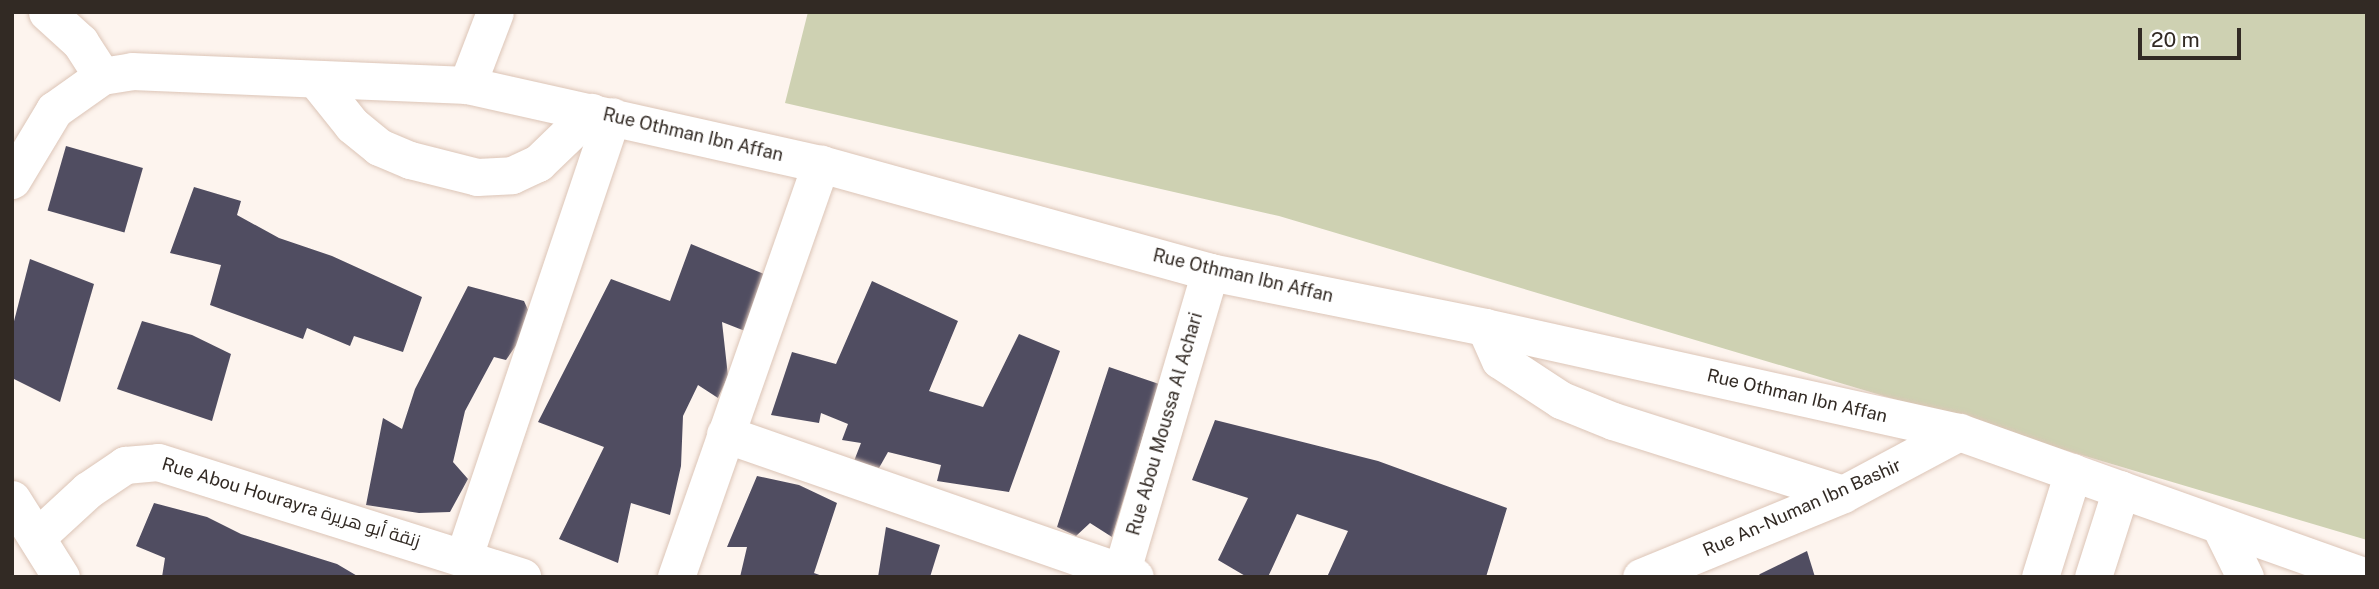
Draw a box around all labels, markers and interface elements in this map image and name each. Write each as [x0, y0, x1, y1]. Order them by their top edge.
scale bar [2141, 14, 2244, 58]
text: 20 m [2151, 27, 2200, 52]
street label: Rue Othman Ibn Affan [601, 104, 785, 166]
street label: Rue Othman Ibn Affan [1151, 245, 1335, 307]
street label: Rue Abou Moussa Al Achari [1123, 310, 1207, 538]
street label: Rue Othman Ibn Affan [1705, 365, 1889, 427]
street label: Rue Abou Hourayra زنقة أبو هريرة [159, 453, 423, 553]
street label: Rue An-Numan Ibn Bashir [1699, 454, 1905, 562]

